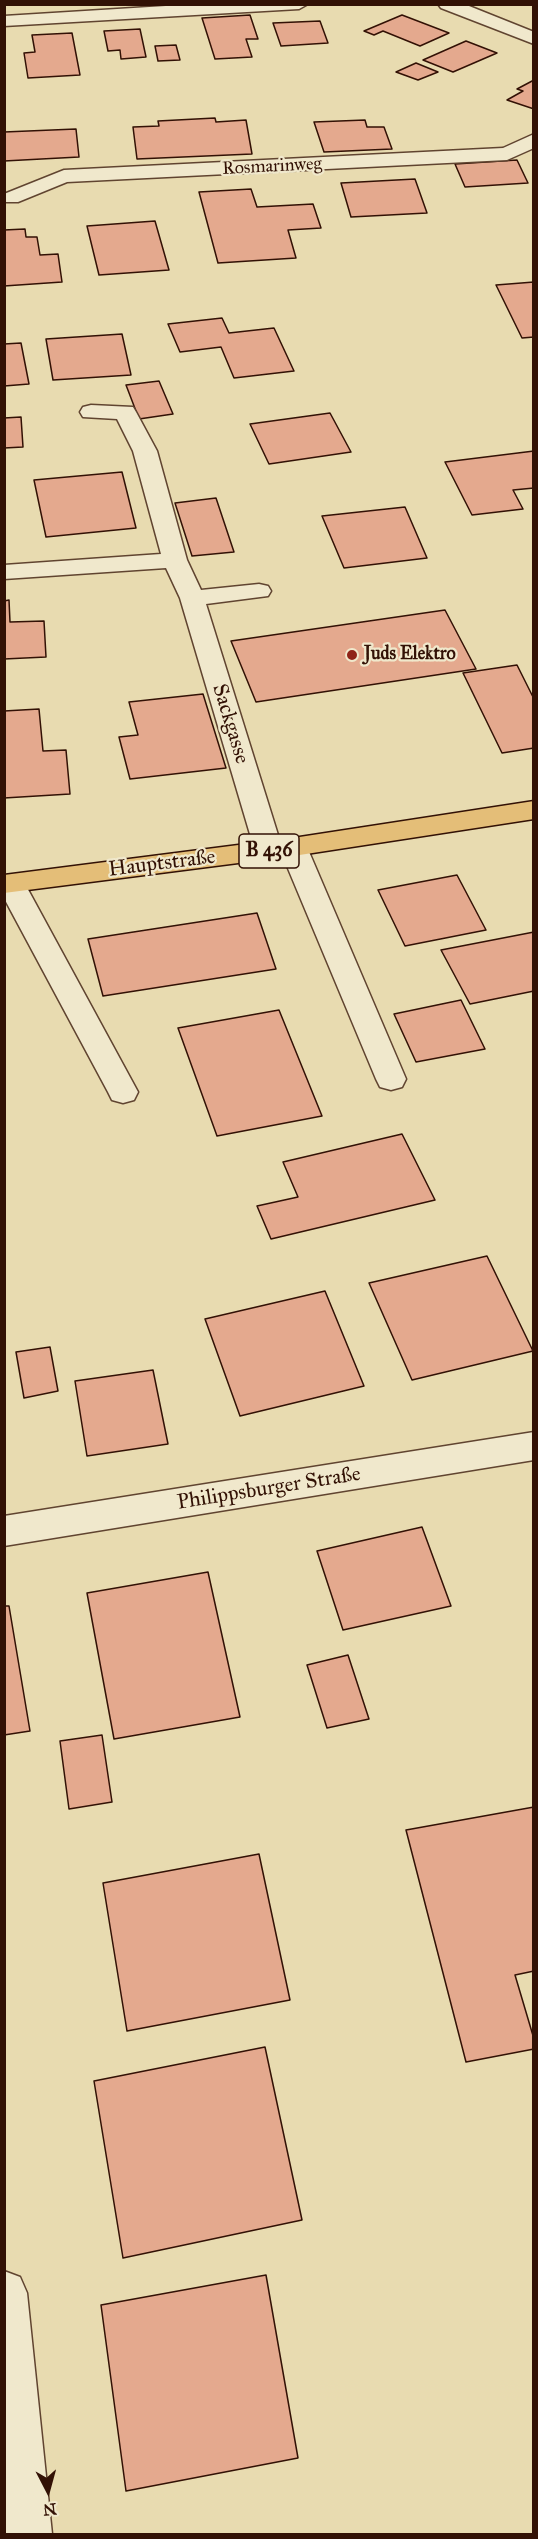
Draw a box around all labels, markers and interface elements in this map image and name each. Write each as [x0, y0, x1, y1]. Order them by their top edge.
street label: Rosmarinweg [222, 154, 322, 180]
place label: Juds Elektro [364, 644, 456, 666]
marker: Juds Elektro [345, 648, 359, 662]
street label: Sackgasse [206, 681, 254, 767]
road number: B 436 [239, 834, 299, 868]
street label: Hauptstraße [107, 845, 217, 883]
street label: Philippsburger Straße [175, 1462, 363, 1516]
north arrow [18, 2461, 78, 2521]
text: N [42, 2499, 58, 2520]

